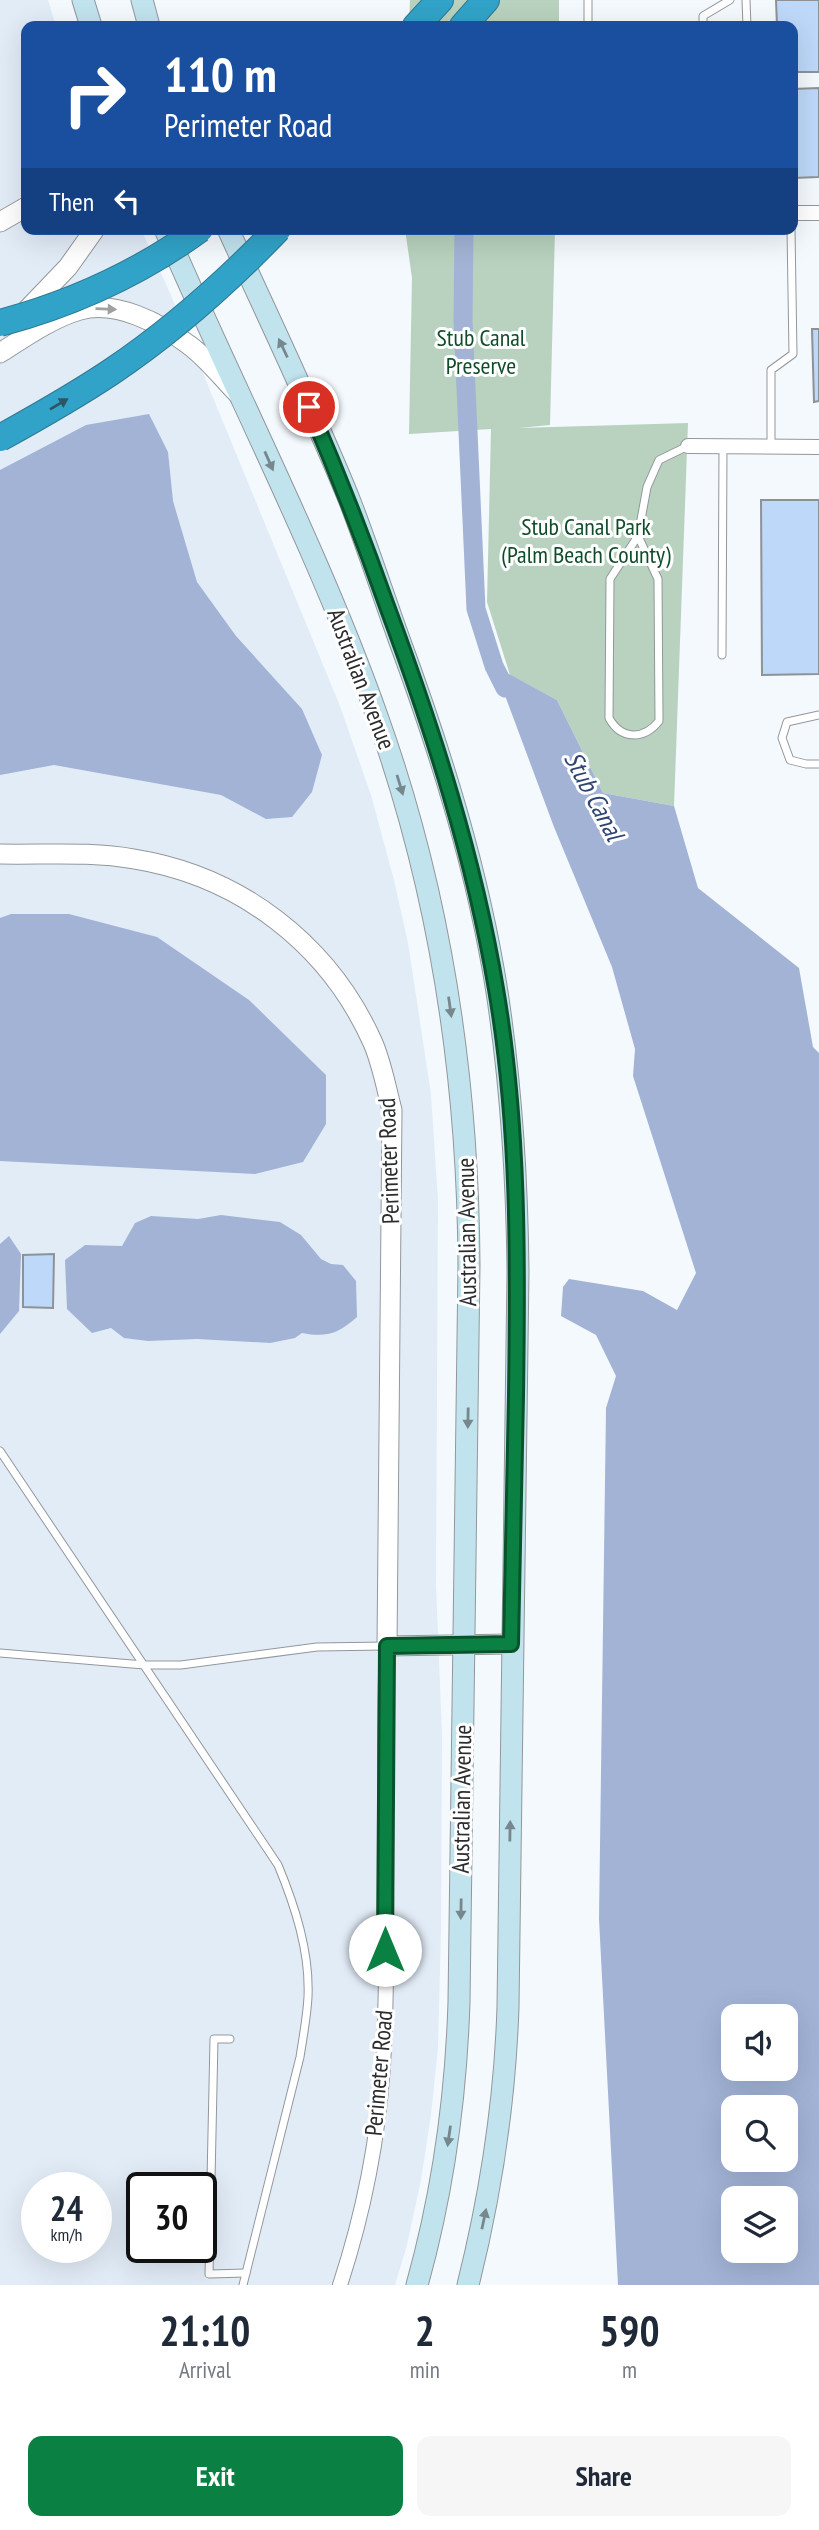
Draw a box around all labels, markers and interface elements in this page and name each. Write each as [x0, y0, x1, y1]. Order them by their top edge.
text: 110 m [164, 42, 277, 106]
icon: right [49, 49, 140, 140]
text: Perimeter Road [164, 104, 332, 146]
icon: left [108, 182, 146, 220]
text: Then [49, 185, 94, 218]
one-way arrow [95, 303, 117, 314]
park label: Stub Canal Preserve [437, 322, 526, 381]
one-way arrow [277, 338, 289, 358]
pin [279, 377, 339, 437]
icon: arrive [290, 388, 328, 426]
one-way arrow [50, 398, 69, 410]
one-way arrow [264, 451, 275, 472]
park label: Stub Canal Park (Palm Beach County) [501, 511, 671, 570]
street label: Australian Avenue [320, 604, 403, 754]
water label: Stub Canal [557, 746, 633, 849]
one-way arrow [395, 775, 405, 796]
one-way arrow [444, 996, 455, 1018]
street label: Perimeter Road [371, 1097, 406, 1225]
street label: Australian Avenue [450, 1157, 483, 1307]
one-way arrow [462, 1408, 473, 1430]
street label: Australian Avenue [445, 1724, 478, 1874]
one-way arrow [504, 1819, 516, 1841]
one-way arrow [455, 1898, 467, 1920]
position arrow [348, 1913, 422, 1987]
map controls [721, 2004, 798, 2263]
button: sound [721, 2004, 798, 2081]
street label: Perimeter Road [358, 2009, 399, 2137]
button: search [721, 2095, 798, 2172]
one-way arrow [443, 2125, 454, 2147]
speed limit sign: 30 [126, 2172, 217, 2263]
text: 24 [50, 2185, 83, 2231]
button: layers [721, 2186, 798, 2263]
one-way arrow [478, 2208, 489, 2230]
text: km/h [51, 2223, 82, 2246]
text: 21:10 [159, 2303, 250, 2358]
text: 2 [415, 2303, 435, 2358]
text: 590 [599, 2303, 660, 2358]
text: Arrival [179, 2355, 231, 2384]
text: min [410, 2355, 440, 2384]
text: m [622, 2355, 637, 2384]
button: Exit [28, 2436, 403, 2516]
button: Share [417, 2436, 791, 2516]

